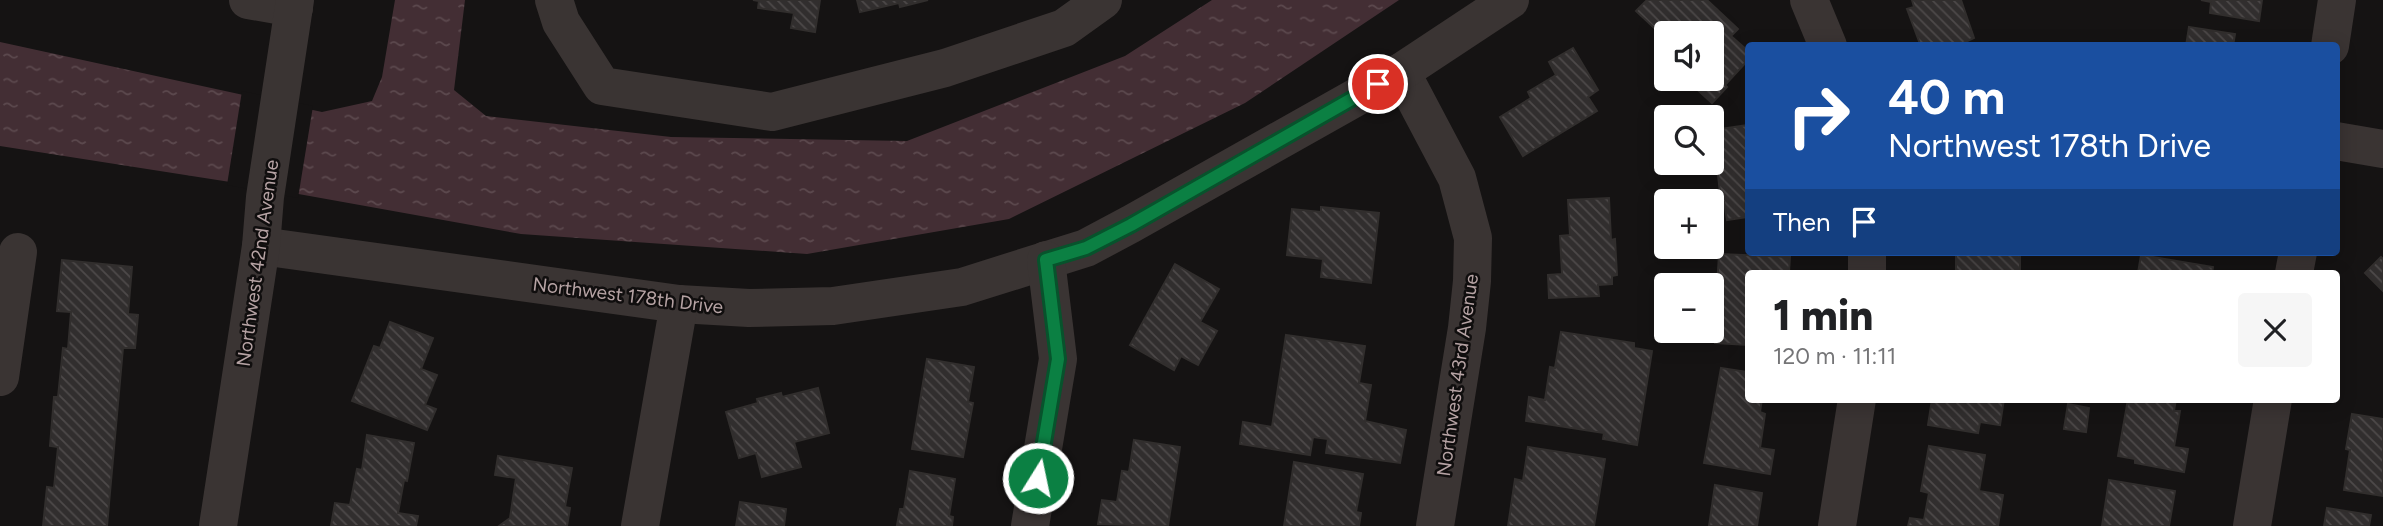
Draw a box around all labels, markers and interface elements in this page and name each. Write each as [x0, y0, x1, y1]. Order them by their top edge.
map controls [1654, 21, 1724, 343]
button: sound [1654, 21, 1724, 91]
pin [1348, 54, 1408, 114]
icon: arrive [1359, 65, 1397, 103]
text: 40 m [1888, 67, 2005, 126]
icon: right [1773, 70, 1864, 161]
button: search [1654, 105, 1724, 175]
text: Northwest 178th Drive [1888, 127, 2211, 165]
street label: Northwest 42nd Avenue [232, 158, 283, 368]
button: + [1654, 189, 1724, 259]
icon: arrive [1845, 203, 1883, 241]
text: Then [1773, 206, 1831, 238]
street label: Northwest 178th Drive [531, 272, 724, 319]
street label: Northwest 43rd Avenue [1432, 272, 1483, 478]
button: − [1654, 273, 1724, 343]
text: 1 min [1773, 290, 1873, 341]
button: close [2238, 293, 2312, 367]
text: 120 m · 11:11 [1773, 342, 1896, 370]
position arrow [1001, 441, 1075, 515]

